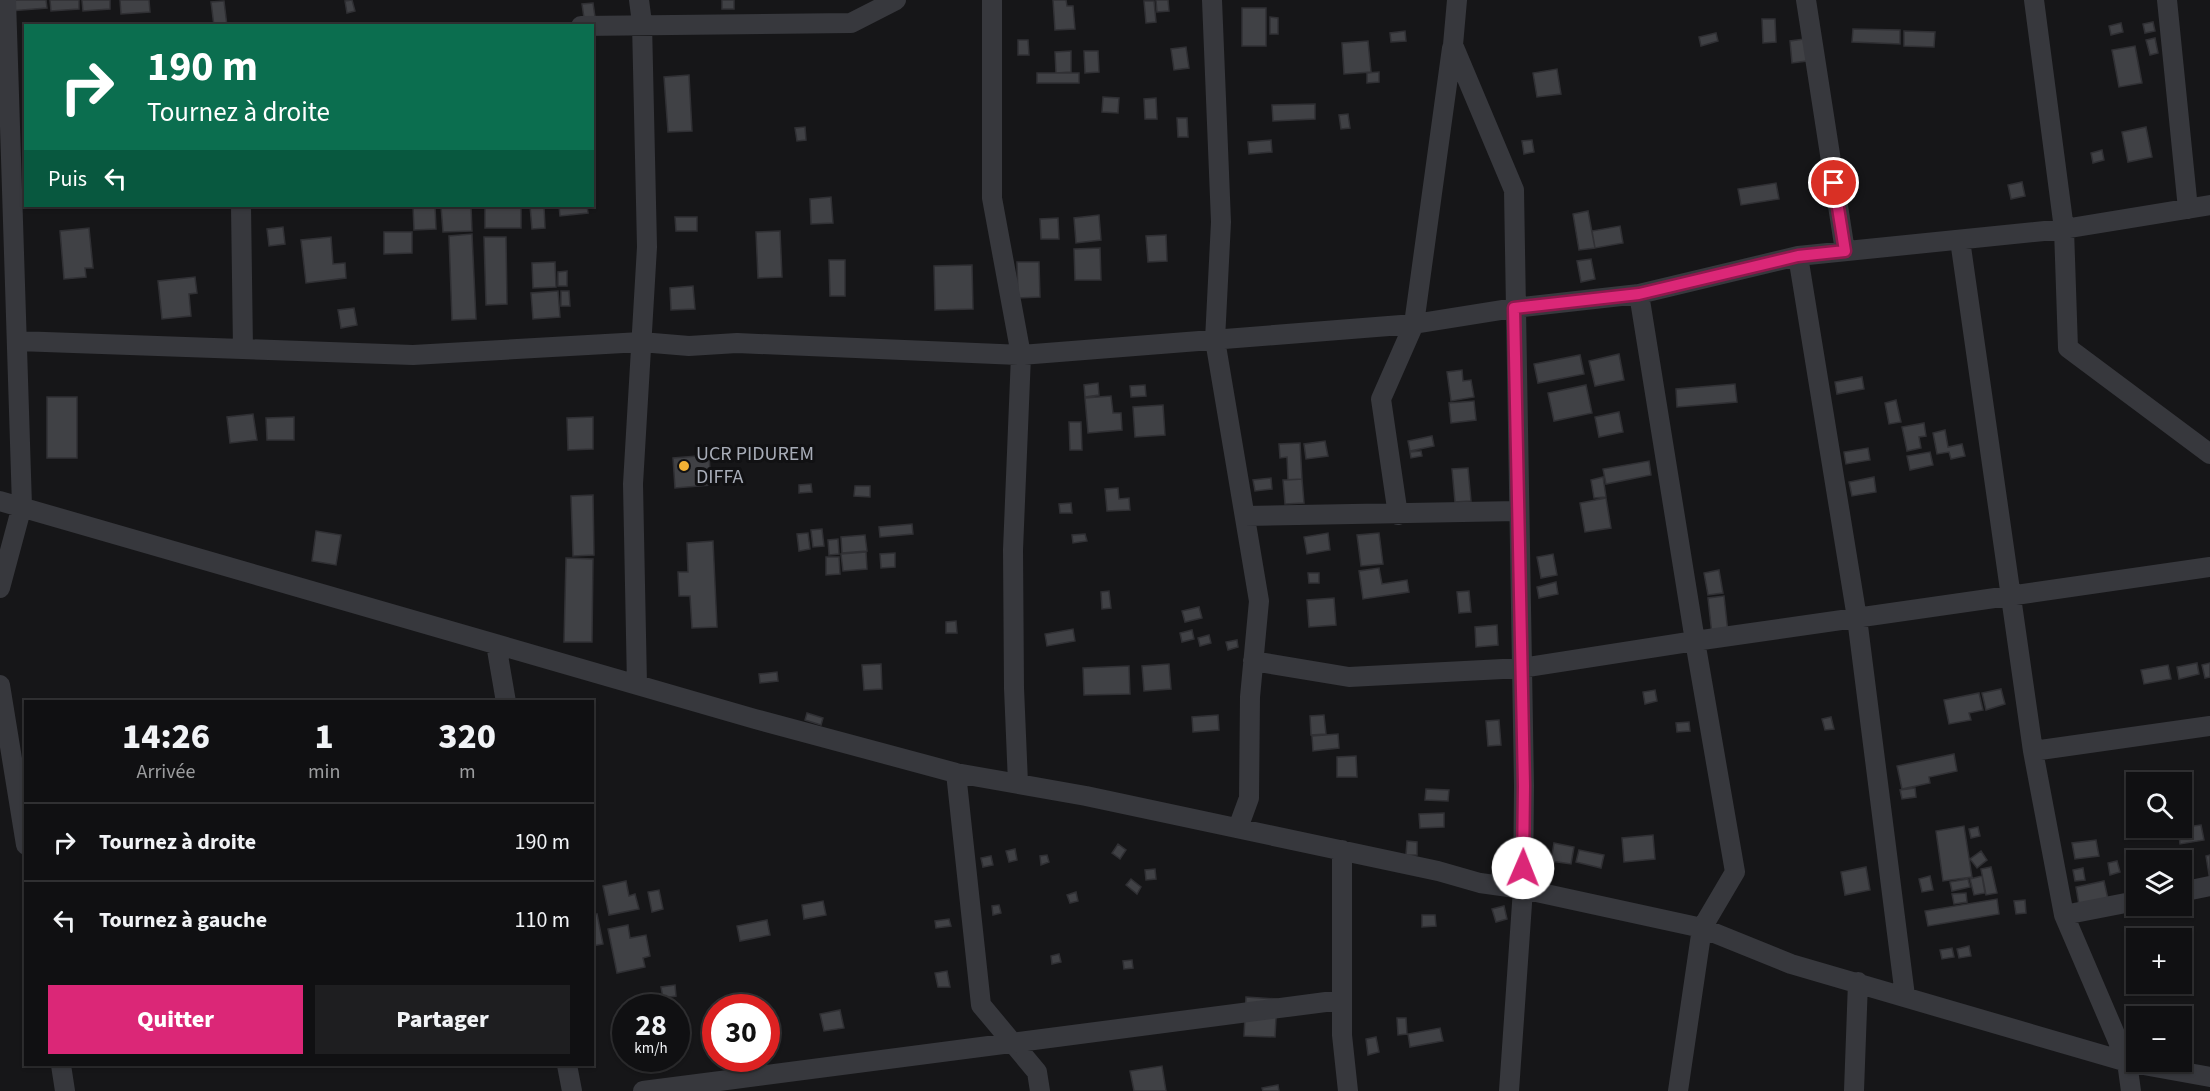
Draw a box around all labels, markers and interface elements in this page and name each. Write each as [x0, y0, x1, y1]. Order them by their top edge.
text: 190 m [147, 37, 258, 97]
icon: right [48, 48, 126, 126]
text: Tournez à droite [147, 93, 330, 132]
pin [1808, 157, 1859, 208]
icon: left [99, 162, 132, 195]
text: Puis [48, 163, 87, 195]
icon: arrive [1817, 166, 1850, 199]
place label: UCR PIDUREM DIFFA [696, 440, 814, 491]
marker: UCR PIDUREM DIFFA [677, 459, 691, 473]
text: 14:26 [122, 711, 210, 762]
text: 1 [315, 711, 334, 762]
text: 320 [438, 711, 496, 762]
text: Arrivée [137, 758, 195, 786]
text: min [308, 758, 340, 786]
text: m [459, 758, 475, 786]
map controls [2126, 772, 2192, 1072]
button: search [2126, 772, 2192, 838]
icon: right [48, 826, 81, 859]
text: Tournez à droite [99, 826, 256, 858]
text: 190 m [515, 826, 570, 858]
position arrow [1491, 836, 1555, 900]
button: layers [2126, 850, 2192, 916]
icon: left [48, 904, 81, 937]
text: Tournez à gauche [99, 904, 267, 936]
text: 110 m [515, 904, 570, 936]
button: + [2126, 928, 2192, 994]
button: Quitter [48, 985, 303, 1054]
button: Partager [315, 985, 570, 1054]
speed limit sign: 30 [702, 994, 780, 1072]
text: 28 [635, 1004, 667, 1047]
button: − [2126, 1006, 2192, 1072]
text: km/h [634, 1038, 668, 1059]

